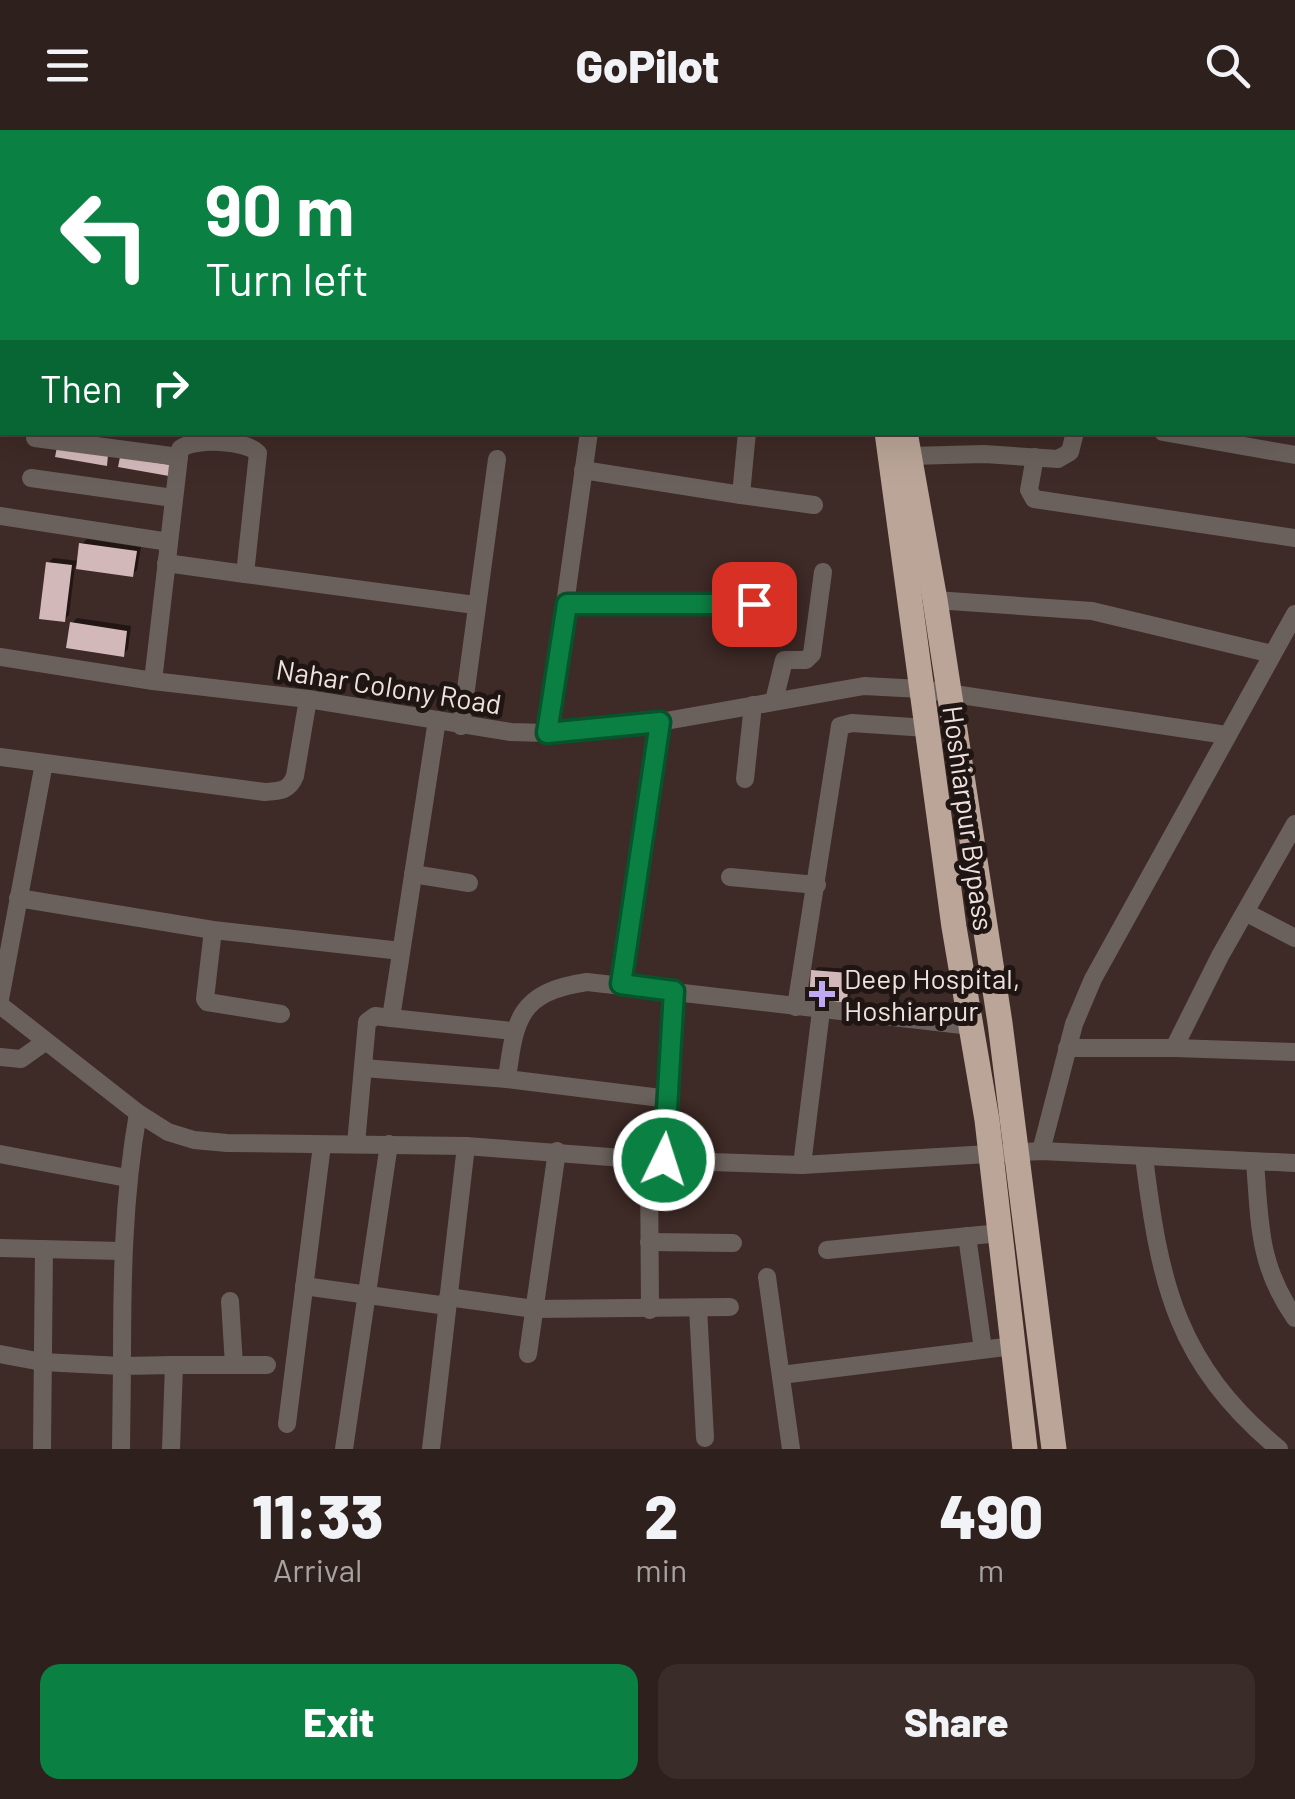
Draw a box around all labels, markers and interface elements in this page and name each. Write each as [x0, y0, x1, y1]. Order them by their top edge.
icon: menu [40, 38, 95, 93]
text: GoPilot [576, 38, 719, 92]
icon: search [1200, 38, 1255, 93]
text: 90 m [205, 166, 355, 250]
icon: left [40, 170, 170, 300]
text: Turn left [205, 251, 369, 305]
icon: right [143, 360, 198, 415]
text: Then [40, 365, 123, 411]
pin [712, 562, 797, 647]
icon: arrive [727, 577, 782, 632]
street label: Nahar Colony Road [274, 651, 504, 721]
street label: Hoshiarpur Bypass [936, 703, 1002, 933]
place label: Deep Hospital, Hoshiarpur [844, 961, 1020, 1027]
marker: Deep Hospital, Hoshiarpur [809, 981, 835, 1007]
position arrow [612, 1108, 716, 1212]
text: 11:33 [252, 1479, 383, 1551]
text: 2 [644, 1479, 678, 1551]
text: 490 [939, 1479, 1043, 1551]
text: Arrival [273, 1550, 362, 1588]
text: min [635, 1550, 687, 1588]
text: m [978, 1550, 1004, 1588]
button: Exit [40, 1664, 638, 1779]
button: Share [658, 1664, 1255, 1779]

